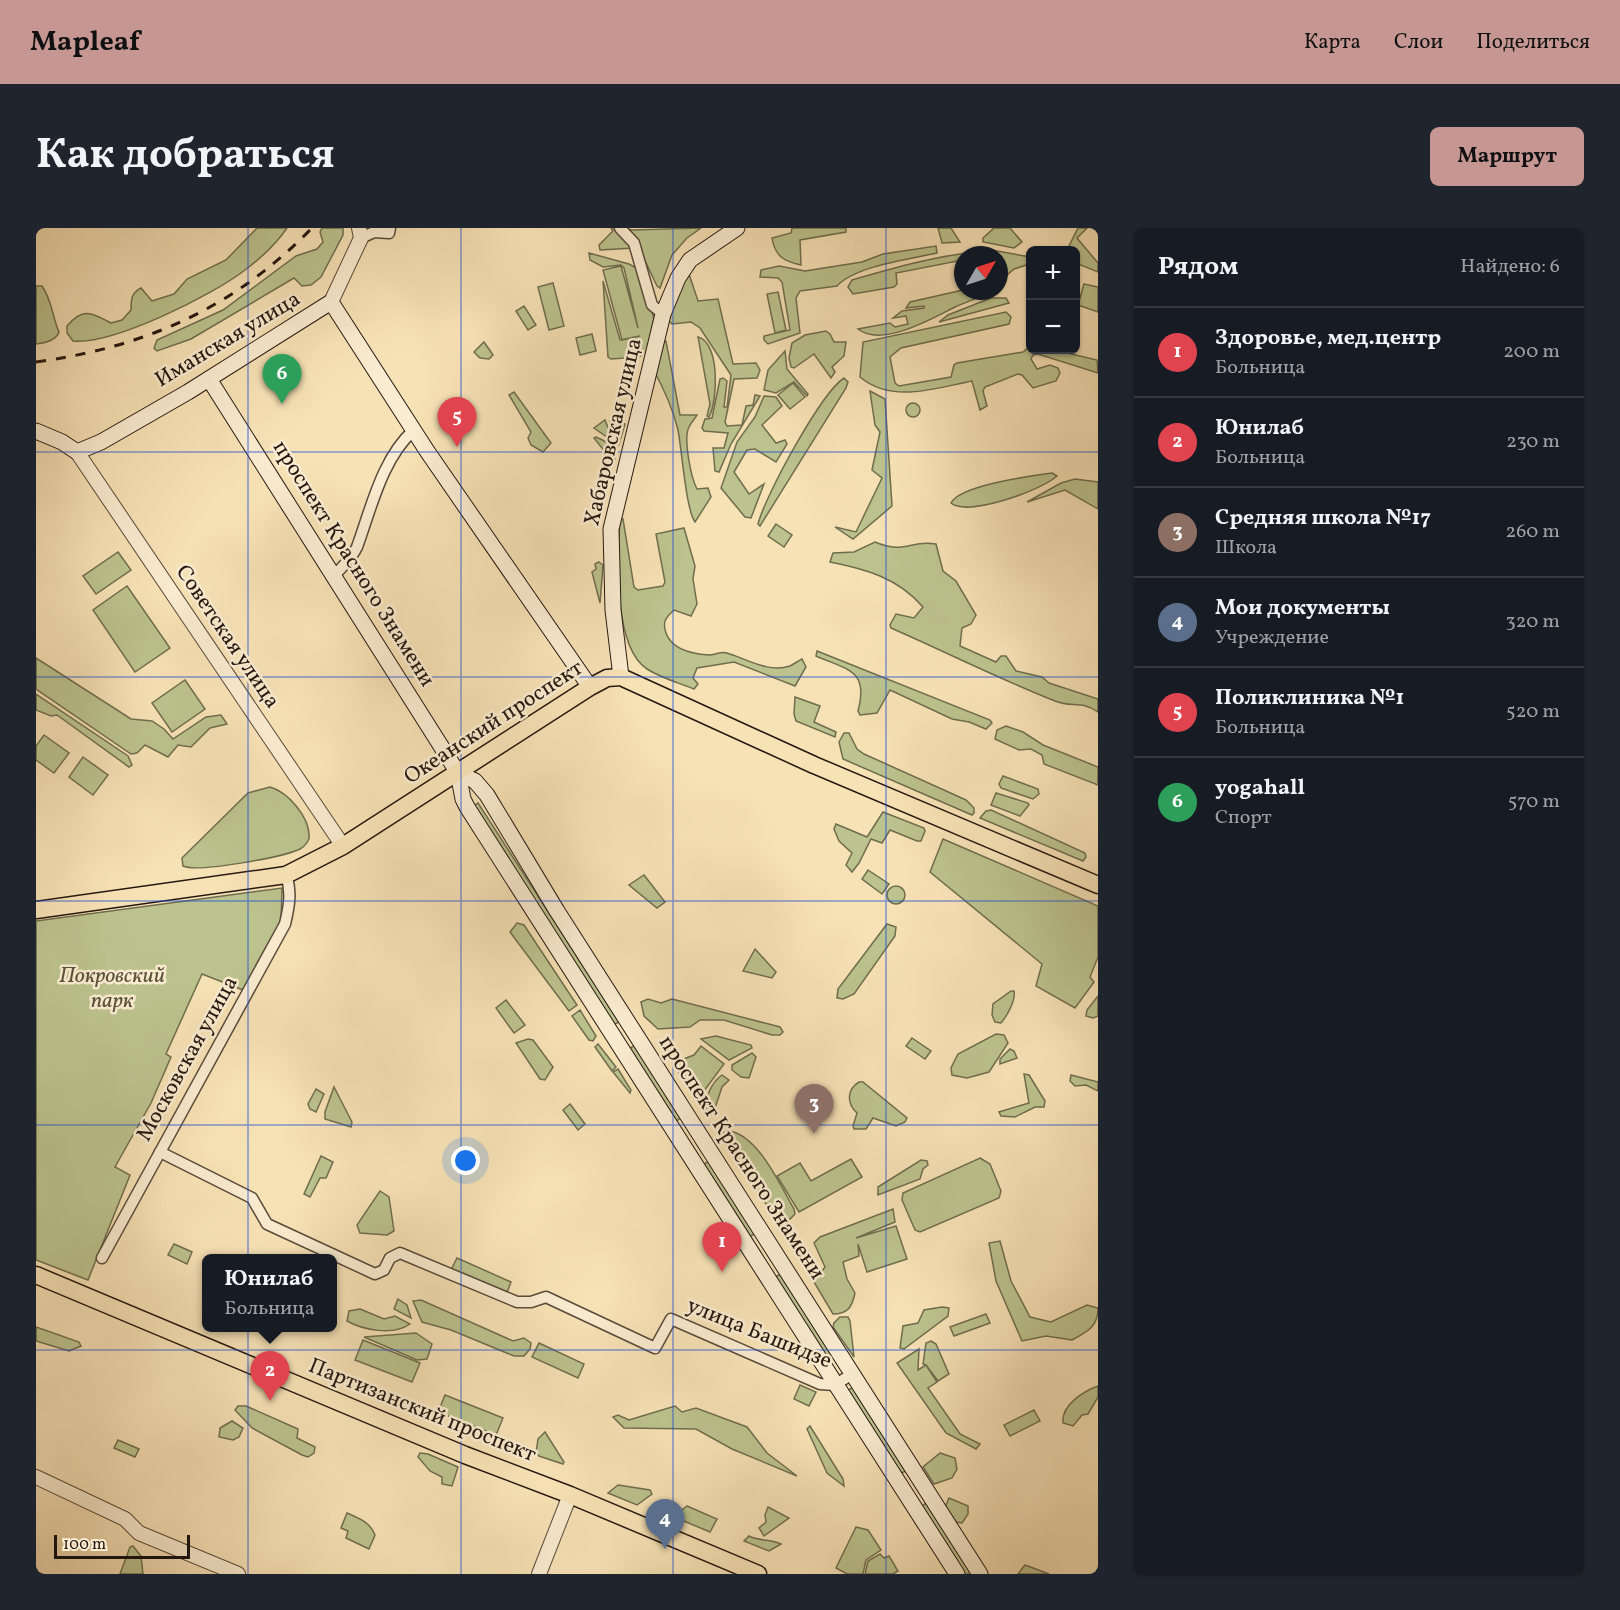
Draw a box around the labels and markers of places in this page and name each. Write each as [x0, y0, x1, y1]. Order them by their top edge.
pin: 6 [262, 354, 302, 404]
pin: 5 [438, 398, 476, 447]
pin: 3 [794, 1084, 834, 1134]
pin: 1 [702, 1222, 742, 1272]
pin: 2 [250, 1352, 290, 1401]
pin: 4 [646, 1500, 684, 1549]

